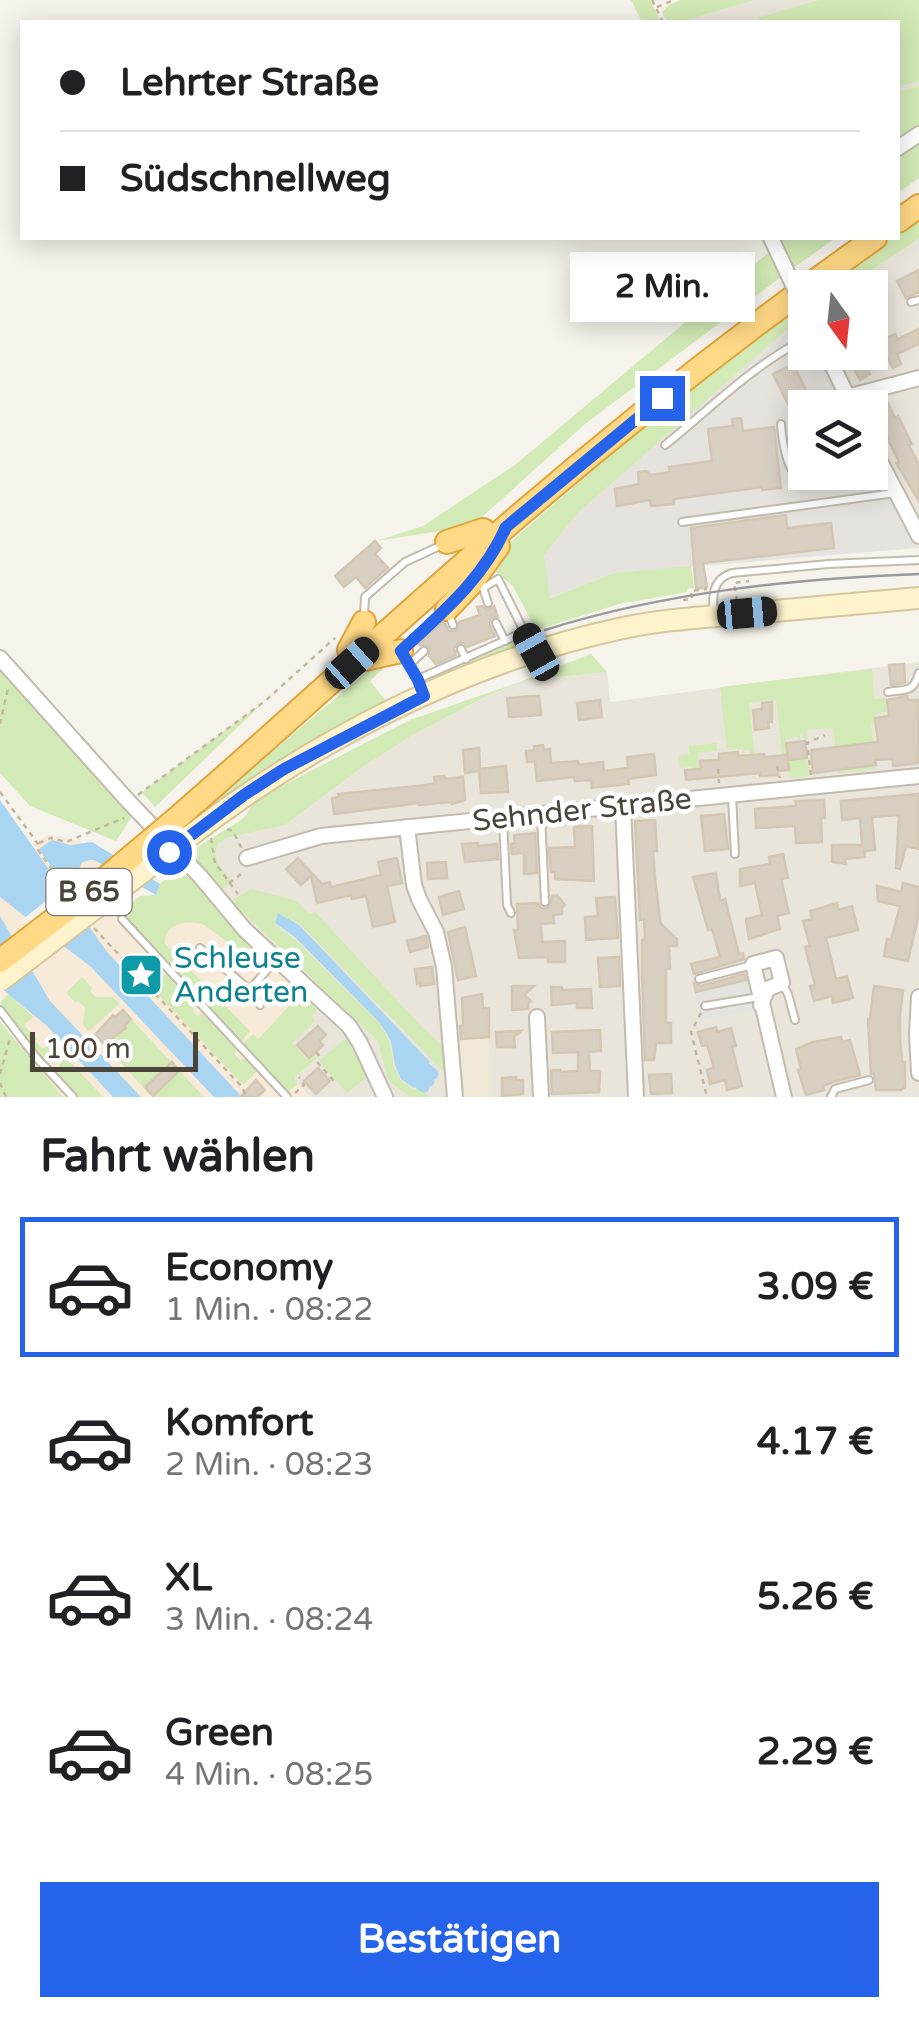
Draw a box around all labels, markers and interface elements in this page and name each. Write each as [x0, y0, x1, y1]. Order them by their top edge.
text: Lehrter Straße [120, 60, 379, 106]
text: Südschnellweg [120, 156, 391, 202]
callout: 2 Min. [570, 253, 754, 323]
text: 2 Min. [615, 268, 710, 306]
north arrow [788, 270, 888, 370]
map controls [788, 270, 888, 490]
route end [640, 376, 685, 421]
button: layers [788, 390, 888, 490]
car [716, 595, 778, 631]
car [508, 618, 564, 686]
car [320, 632, 384, 694]
street label: Sehnder Straße [471, 780, 693, 840]
route start [147, 830, 192, 875]
road number: B 65 [46, 869, 132, 915]
place label: Schleuse Anderten [174, 940, 308, 1011]
place icon: Schleuse Anderten [118, 952, 164, 998]
scale bar [30, 1027, 198, 1072]
text: 100 m [45, 1032, 131, 1066]
text: Fahrt wählen [40, 1130, 315, 1184]
icon: car [45, 1242, 135, 1332]
text: Economy [165, 1245, 333, 1291]
text: 3.09 € [757, 1264, 874, 1310]
text: 1 Min. · 08:22 [165, 1291, 373, 1329]
icon: car [45, 1397, 135, 1487]
text: Komfort [165, 1400, 314, 1446]
text: 4.17 € [757, 1419, 874, 1465]
text: 2 Min. · 08:23 [165, 1446, 373, 1484]
icon: car [45, 1552, 135, 1642]
text: XL [165, 1555, 212, 1601]
text: 5.26 € [757, 1574, 874, 1620]
text: 3 Min. · 08:24 [165, 1601, 373, 1639]
icon: car [45, 1707, 135, 1797]
text: Green [165, 1710, 274, 1756]
text: 2.29 € [757, 1729, 874, 1775]
text: 4 Min. · 08:25 [165, 1756, 373, 1794]
button: Bestätigen [40, 1882, 879, 1997]

